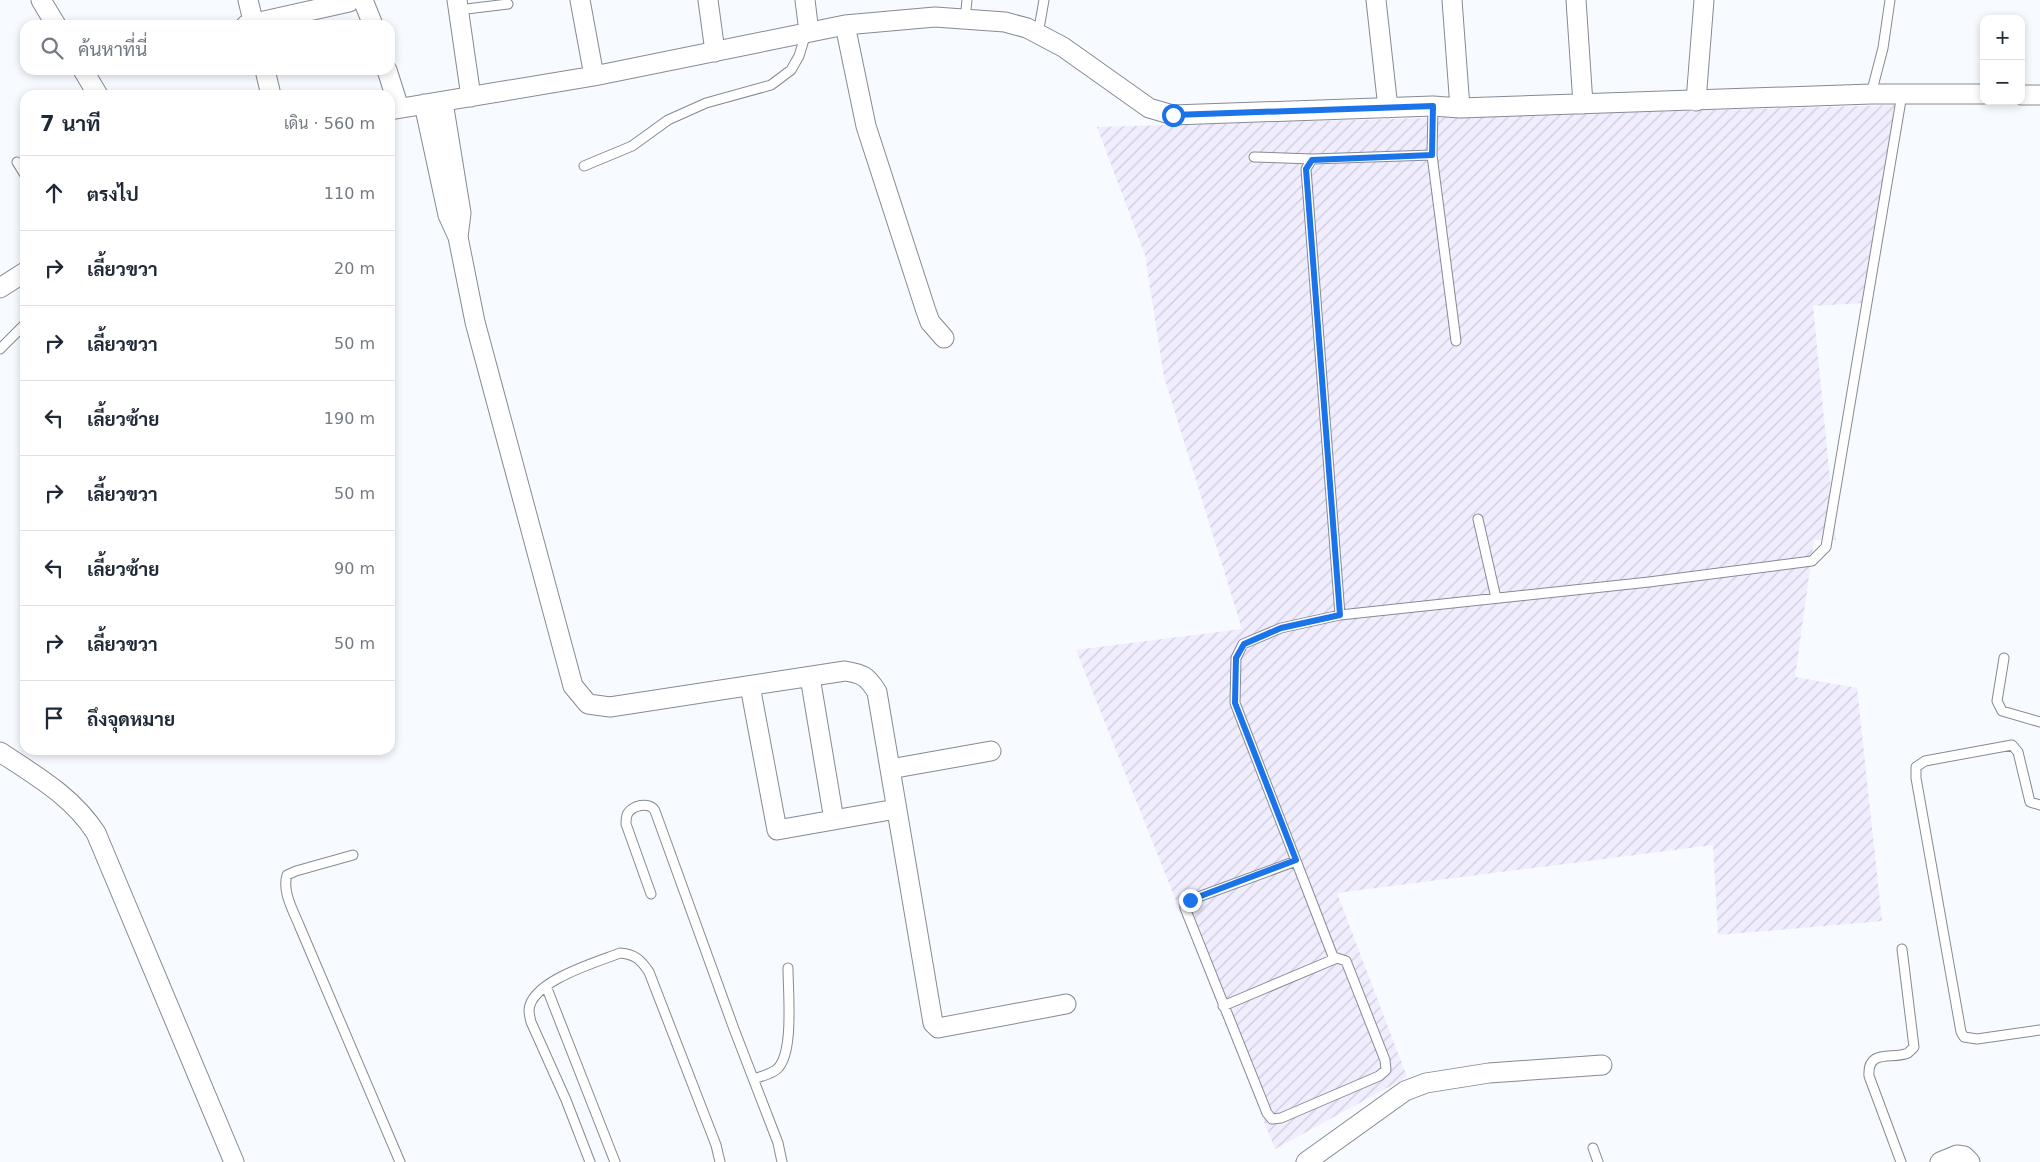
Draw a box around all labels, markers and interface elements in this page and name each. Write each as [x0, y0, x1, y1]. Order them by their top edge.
map controls [1980, 15, 2025, 105]
button: + [1980, 15, 2025, 60]
search box [20, 20, 395, 75]
icon: search [38, 34, 66, 62]
text: ค้นหาที่นี่ [78, 38, 147, 60]
button: − [1980, 60, 2025, 105]
route start [1162, 104, 1185, 127]
text: 7 นาที [40, 112, 101, 136]
text: เดิน · 560 m [284, 114, 375, 133]
icon: ahead [40, 179, 68, 207]
text: ตรงไป [87, 183, 139, 205]
text: 110 m [324, 184, 375, 203]
icon: right [40, 254, 68, 282]
text: เลี้ยวขวา [87, 258, 158, 280]
text: 20 m [334, 259, 375, 278]
icon: right [40, 329, 68, 357]
text: เลี้ยวขวา [87, 333, 158, 355]
text: 50 m [334, 334, 375, 353]
icon: left [40, 404, 68, 432]
text: เลี้ยวซ้าย [87, 408, 159, 430]
text: 190 m [324, 409, 375, 428]
icon: right [40, 479, 68, 507]
text: เลี้ยวขวา [87, 483, 158, 505]
text: 50 m [334, 484, 375, 503]
icon: left [40, 554, 68, 582]
text: เลี้ยวซ้าย [87, 558, 159, 580]
text: 90 m [334, 559, 375, 578]
icon: right [40, 629, 68, 657]
text: เลี้ยวขวา [87, 633, 158, 655]
text: 50 m [334, 634, 375, 653]
icon: arrive [40, 704, 68, 732]
text: ถึงจุดหมาย [87, 708, 175, 730]
route end [1179, 889, 1202, 912]

